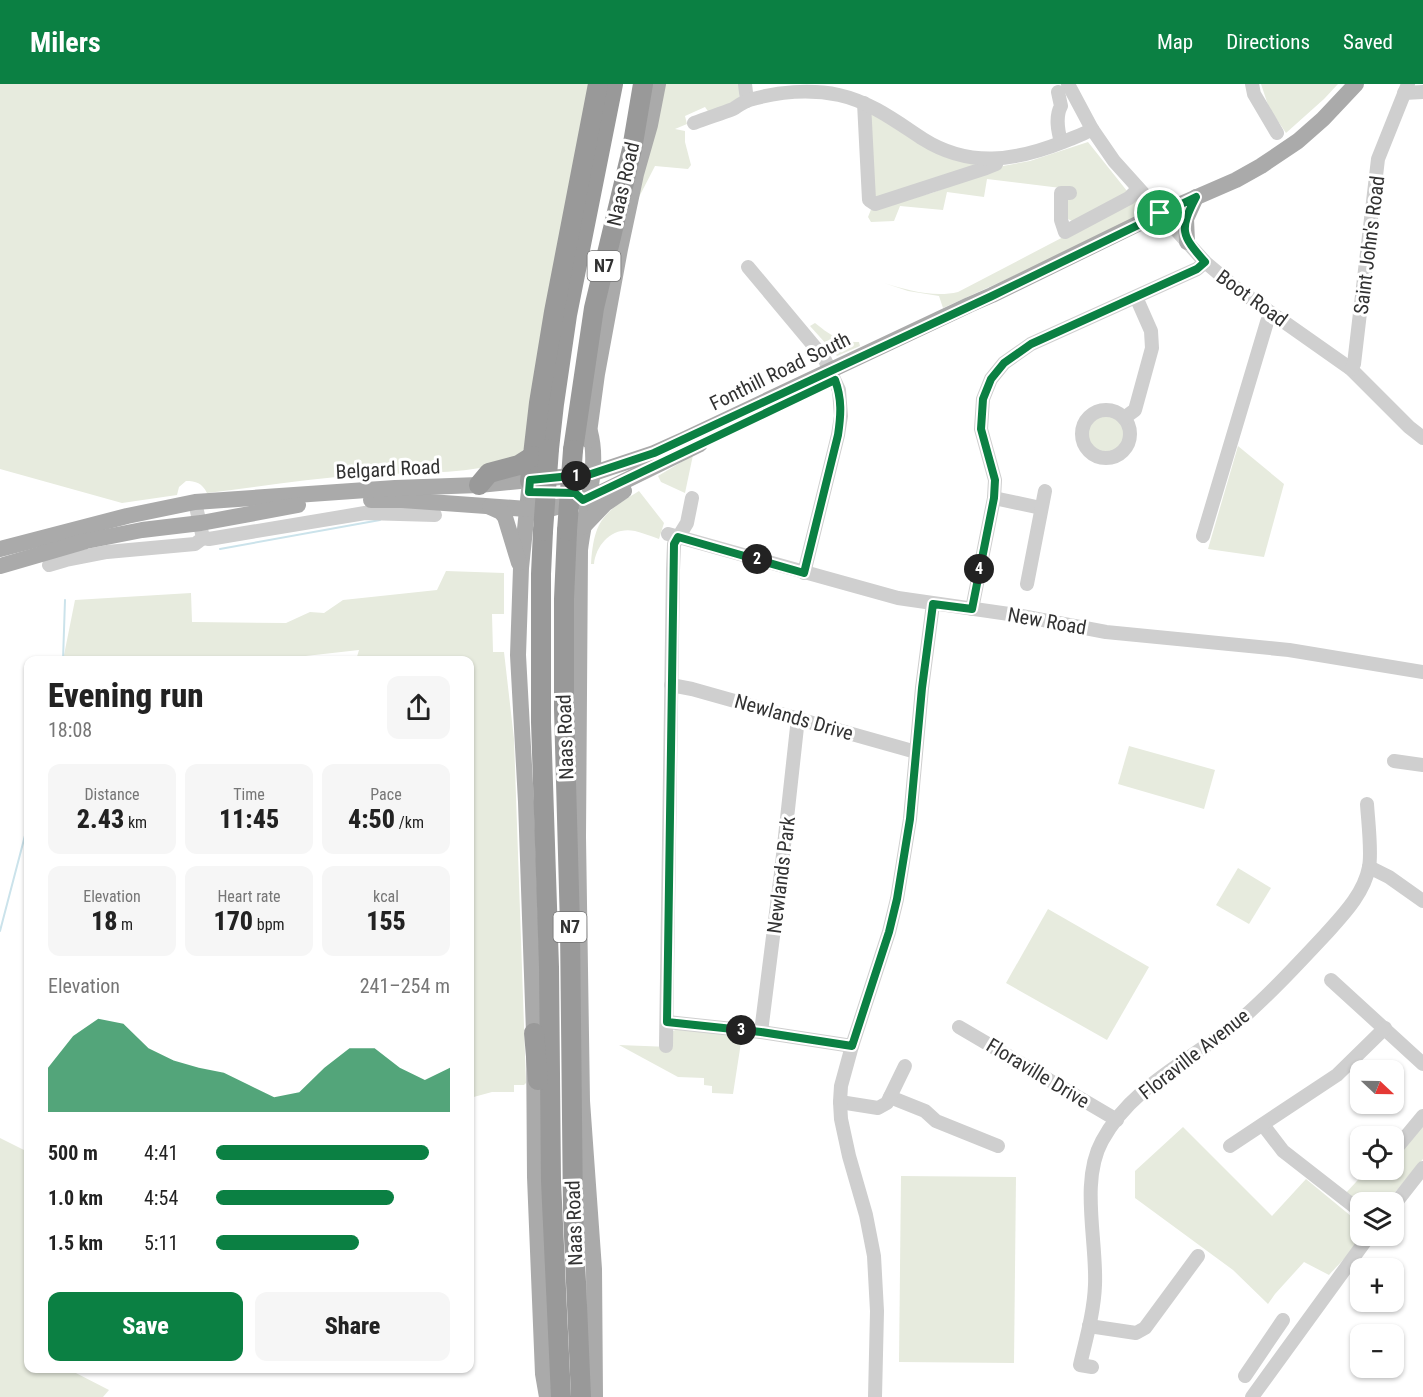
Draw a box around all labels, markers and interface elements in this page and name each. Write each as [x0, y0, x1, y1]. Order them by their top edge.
text: Milers [30, 26, 101, 59]
text: Map [1157, 30, 1193, 54]
text: Directions [1226, 30, 1310, 54]
text: Saved [1343, 30, 1393, 54]
street label: Naas Road [602, 140, 644, 228]
street label: Saint John's Road [1349, 174, 1389, 316]
pin [1134, 187, 1185, 238]
icon: arrive [1143, 196, 1176, 229]
road number: N7 [588, 251, 620, 281]
street label: Boot Road [1212, 264, 1292, 332]
street label: Fonthill Road South [706, 327, 854, 415]
street label: Belgard Road [335, 454, 441, 484]
pin: 1 [561, 461, 591, 491]
text: 1 [572, 466, 580, 485]
pin: 2 [742, 544, 772, 574]
text: 2 [753, 549, 761, 568]
pin: 4 [964, 554, 994, 584]
text: 4 [975, 559, 983, 578]
street label: New Road [1006, 602, 1088, 640]
text: Evening run [48, 676, 204, 715]
button: share [387, 676, 450, 739]
street label: Newlands Drive [732, 689, 856, 745]
street label: Naas Road [552, 694, 578, 780]
text: 18:08 [48, 718, 92, 742]
text: Distance [84, 785, 140, 804]
text: Time [233, 785, 265, 804]
text: Pace [370, 785, 402, 804]
text: 2.43 [77, 804, 124, 834]
text: 11:45 [219, 804, 279, 834]
text: 4:50 [348, 804, 395, 834]
text: km [124, 813, 147, 832]
text: /km [395, 813, 424, 832]
street label: Newlands Park [762, 815, 800, 935]
text: Elevation [83, 887, 141, 906]
text: Heart rate [217, 887, 281, 906]
text: kcal [373, 887, 399, 906]
text: 18 [91, 906, 117, 936]
text: 170 [213, 906, 253, 936]
text: 155 [366, 906, 406, 936]
road number: N7 [554, 912, 586, 942]
text: m [117, 915, 133, 934]
text: bpm [253, 915, 285, 934]
text: Elevation [48, 974, 120, 998]
text: 241–254 m [360, 974, 450, 998]
street label: Floraville Avenue [1134, 1004, 1254, 1104]
pin: 3 [726, 1015, 756, 1045]
text: 3 [737, 1020, 745, 1039]
street label: Floraville Drive [982, 1033, 1094, 1113]
north arrow [1350, 1060, 1404, 1114]
map controls [1350, 1060, 1404, 1378]
button: locate [1350, 1126, 1404, 1180]
text: 500 m [48, 1141, 98, 1165]
text: 4:41 [144, 1141, 178, 1165]
street label: Naas Road [561, 1180, 587, 1266]
text: 1.0 km [48, 1186, 103, 1210]
text: 4:54 [144, 1186, 178, 1210]
button: layers [1350, 1192, 1404, 1246]
text: 1.5 km [48, 1231, 103, 1255]
text: 5:11 [144, 1231, 178, 1255]
button: + [1350, 1258, 1404, 1312]
button: Save [48, 1292, 243, 1361]
button: Share [255, 1292, 450, 1361]
button: − [1350, 1324, 1404, 1378]

